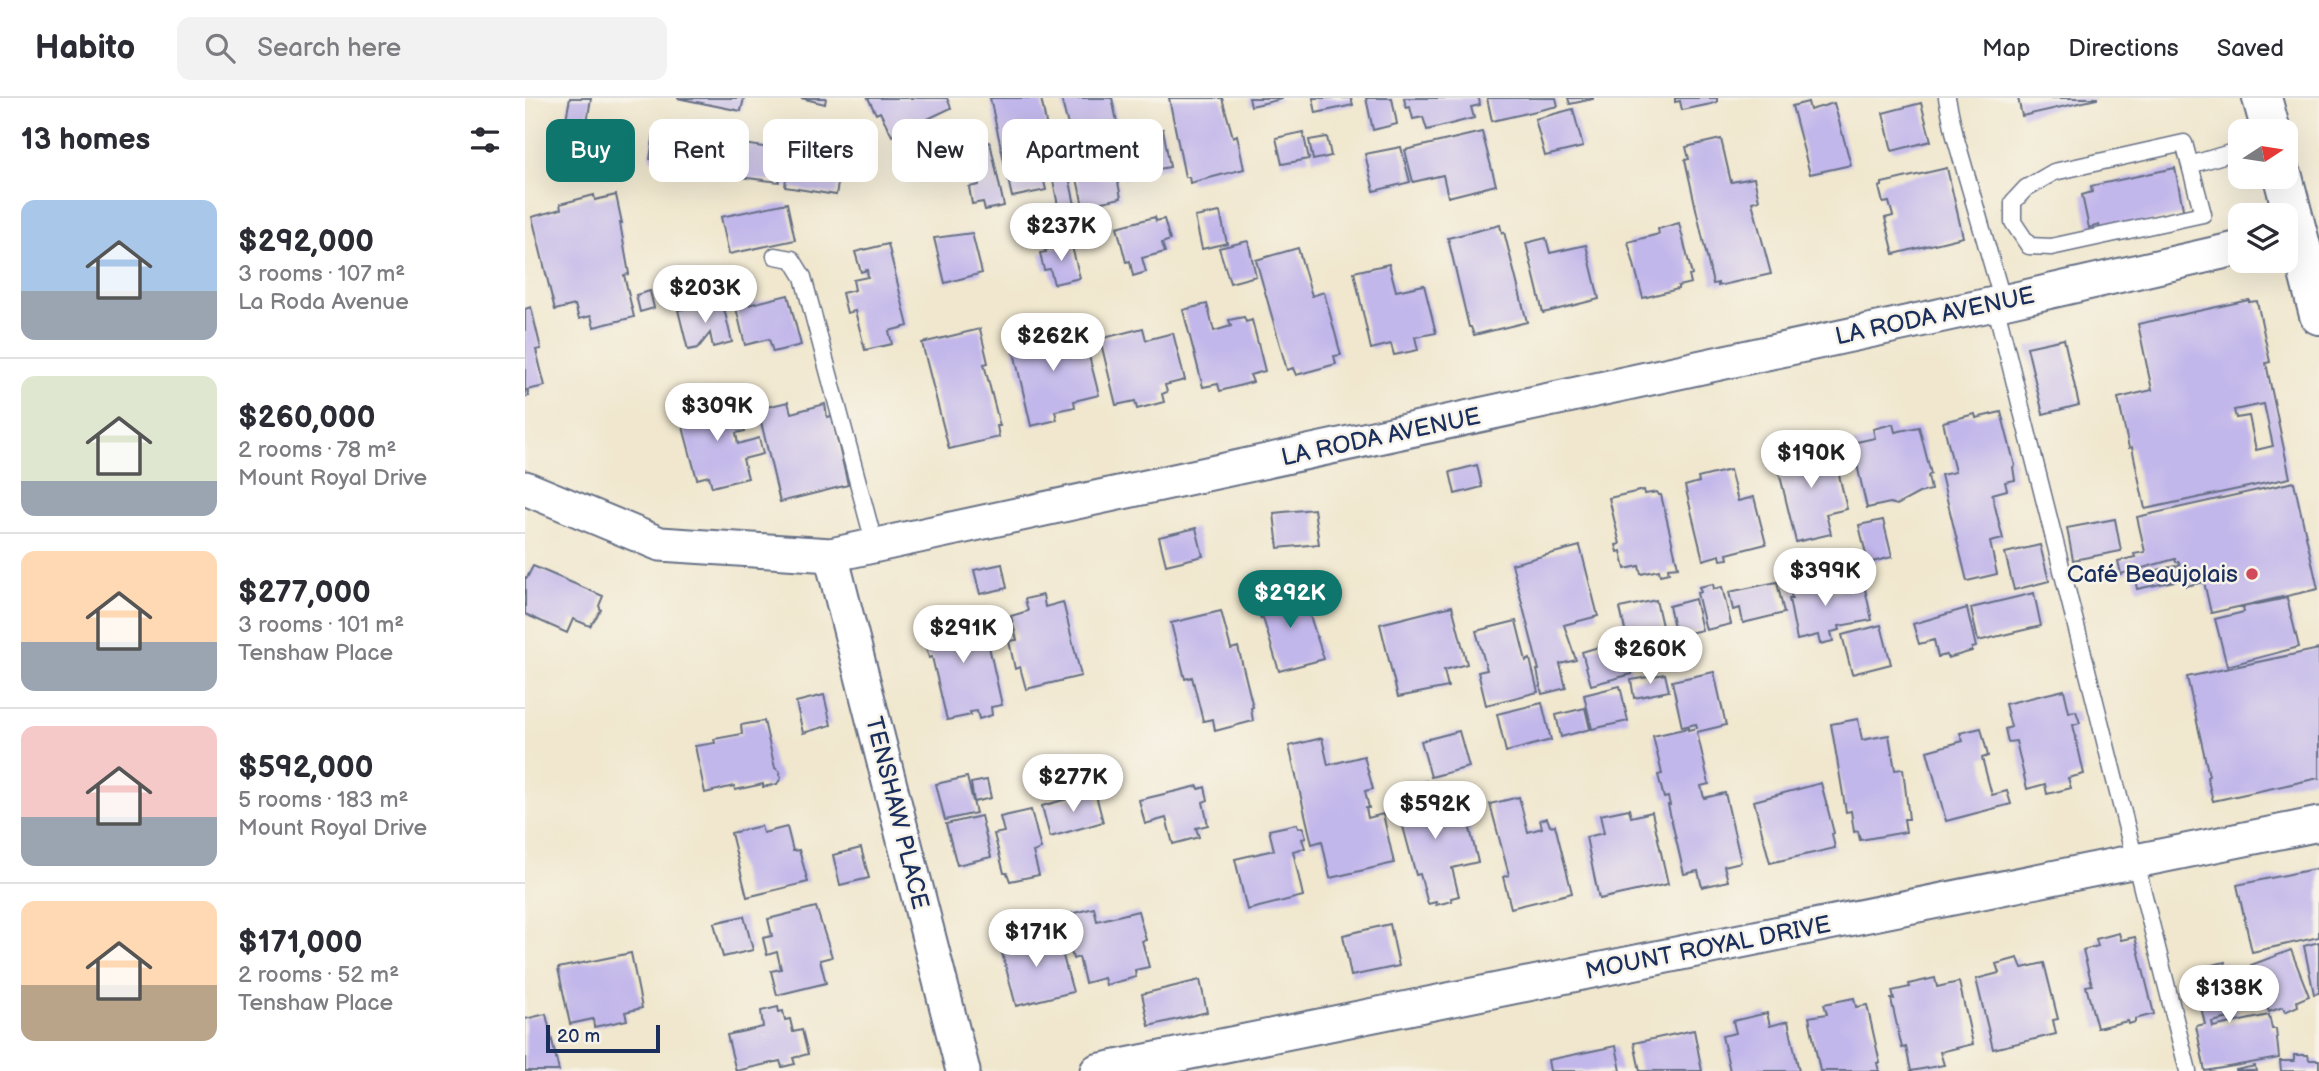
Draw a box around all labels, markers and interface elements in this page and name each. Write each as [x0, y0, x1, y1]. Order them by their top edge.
search box [177, 17, 667, 80]
text: Habito [35, 28, 135, 68]
icon: search [201, 29, 239, 67]
text: Search here [257, 33, 401, 64]
text: Map [1982, 34, 2030, 63]
text: Directions [2068, 34, 2179, 63]
text: Saved [2217, 34, 2284, 63]
chip: Buy [546, 119, 635, 182]
chip: Rent [649, 119, 749, 182]
chip: Filters [763, 119, 878, 182]
chip: New [892, 119, 988, 182]
chip: Apartment [1002, 119, 1163, 182]
north arrow [2228, 119, 2298, 189]
map controls [2228, 119, 2298, 273]
icon: filters [466, 121, 504, 159]
text: 13 homes [21, 122, 150, 158]
button: layers [2228, 203, 2298, 273]
pin: $237K [1012, 204, 1110, 263]
text: $237K [1026, 212, 1096, 240]
text: $292,000 [238, 224, 374, 260]
icon: home [77, 228, 161, 312]
text: 3 rooms · 107 m² [238, 260, 405, 288]
pin: $203K [656, 266, 754, 325]
text: $203K [669, 274, 741, 302]
street label: LA RODA AVENUE [1833, 281, 2037, 351]
text: La Roda Avenue [238, 288, 409, 316]
pin: $262K [1004, 314, 1102, 373]
text: $262K [1017, 322, 1089, 350]
pin: $309K [668, 384, 766, 443]
text: $309K [681, 392, 753, 420]
text: $260,000 [238, 400, 375, 436]
street label: LA RODA AVENUE [1279, 402, 1483, 472]
icon: home [77, 404, 161, 488]
pin: $190K [1762, 430, 1860, 490]
text: 2 rooms · 78 m² [238, 436, 396, 464]
text: $190K [1777, 439, 1845, 467]
text: Mount Royal Drive [238, 464, 427, 492]
pin: $399K [1776, 548, 1874, 608]
text: $399K [1789, 557, 1861, 585]
place label: Café Beaujolais [2067, 560, 2238, 589]
marker: Café Beaujolais [2244, 566, 2260, 582]
pin: $292K [1241, 570, 1339, 630]
text: $277,000 [238, 575, 371, 611]
icon: home [77, 579, 161, 663]
text: $292K [1254, 579, 1326, 607]
pin: $291K [914, 606, 1012, 665]
text: 3 rooms · 101 m² [238, 611, 404, 639]
text: $291K [929, 614, 997, 642]
pin: $260K [1601, 626, 1699, 686]
text: $260K [1614, 635, 1686, 663]
text: Tenshaw Place [238, 639, 393, 667]
street label: TENSHAW PLACE [859, 714, 935, 912]
text: $592,000 [238, 750, 373, 786]
icon: home [77, 754, 161, 838]
pin: $277K [1024, 754, 1122, 814]
text: $277K [1038, 763, 1108, 791]
pin: $592K [1386, 782, 1484, 841]
text: 5 rooms · 183 m² [238, 786, 408, 814]
text: $592K [1399, 790, 1471, 818]
text: Mount Royal Drive [238, 814, 427, 842]
pin: $171K [987, 910, 1085, 969]
street label: MOUNT ROYAL DRIVE [1583, 910, 1833, 986]
text: $171K [1005, 918, 1067, 946]
text: $171,000 [238, 925, 362, 961]
icon: home [77, 929, 161, 1013]
text: 2 rooms · 52 m² [238, 961, 399, 989]
pin: $138K [2180, 965, 2278, 1025]
text: $138K [2195, 974, 2263, 1002]
text: Tenshaw Place [238, 989, 393, 1017]
scale bar [546, 1022, 660, 1054]
text: 20 m [557, 1025, 600, 1048]

